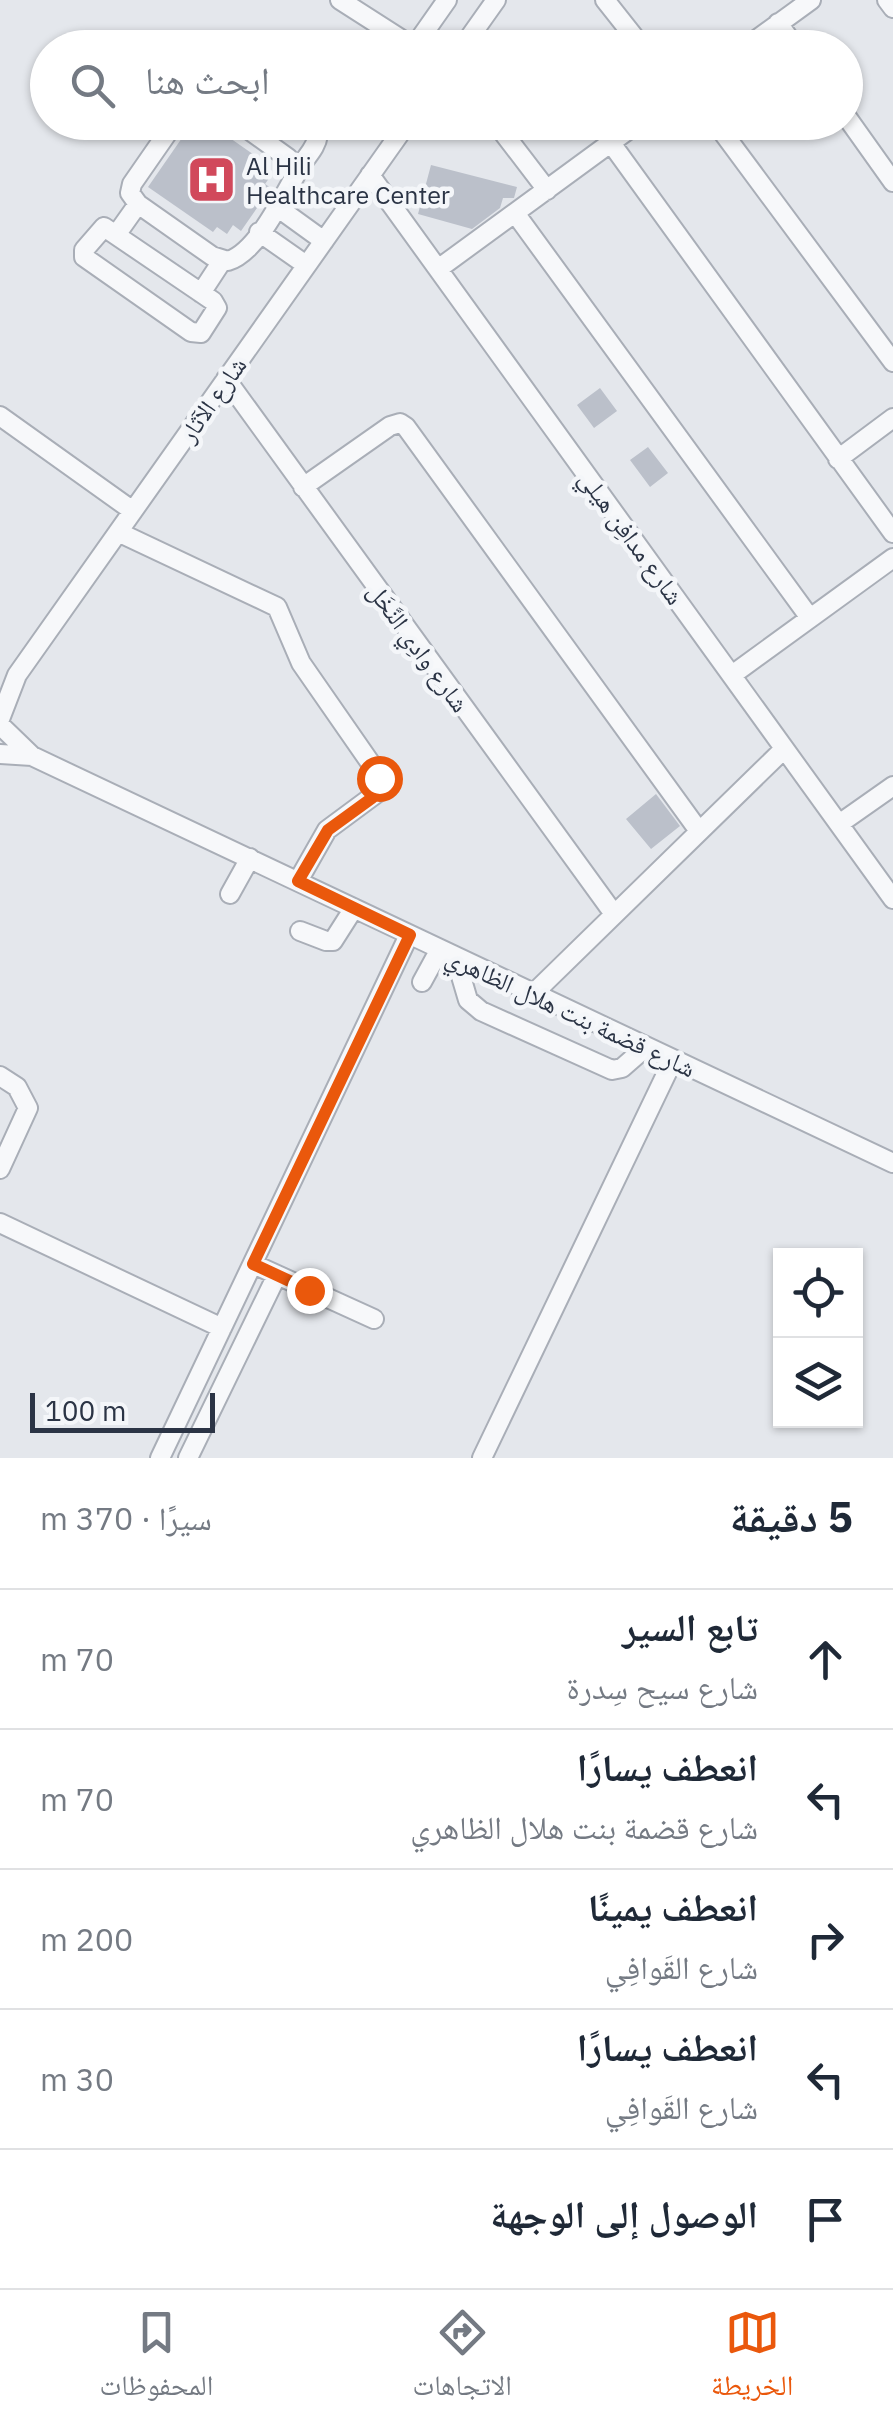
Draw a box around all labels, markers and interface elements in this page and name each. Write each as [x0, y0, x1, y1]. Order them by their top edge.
search box [30, 30, 863, 140]
text: ابحث هنا [145, 55, 270, 104]
icon: search [65, 58, 120, 113]
place label: Al Hili Healthcare Center [246, 149, 450, 211]
hospital icon: Al Hili Healthcare Center [185, 153, 237, 205]
street label: شارع الآثار [170, 350, 253, 449]
street label: شارع مدافِن هيلي [569, 463, 692, 613]
street label: شارع وادِي النَّخَل [357, 576, 477, 721]
route start [357, 756, 403, 802]
street label: شارع قضمة بنت هلال الظاهري [439, 940, 701, 1088]
map controls [773, 1248, 863, 1428]
button: locate [773, 1248, 863, 1338]
route end [287, 1268, 333, 1314]
button: layers [773, 1338, 863, 1428]
scale bar [30, 1388, 215, 1432]
text: 100 m [45, 1392, 126, 1429]
text: 5 دقيقة [730, 1489, 853, 1544]
text: سيرًا · 370 m [40, 1497, 212, 1539]
text: تابع السير [622, 1602, 758, 1651]
icon: ahead [798, 1632, 853, 1687]
text: 70 m [40, 1638, 114, 1680]
text: شارع سيح سِدرة [567, 1666, 758, 1708]
text: انعطف يسارًا [577, 1742, 758, 1791]
icon: left [798, 1772, 853, 1827]
text: 70 m [40, 1778, 114, 1820]
text: شارع قضمة بنت هلال الظاهري [410, 1806, 758, 1848]
text: انعطف يمينًا [588, 1882, 758, 1931]
icon: right [798, 1912, 853, 1967]
text: 200 m [40, 1918, 133, 1960]
text: شارع القَوافِي [605, 1946, 758, 1988]
text: انعطف يسارًا [577, 2022, 758, 2071]
icon: left [798, 2052, 853, 2107]
text: 30 m [40, 2058, 114, 2100]
text: شارع القَوافِي [605, 2086, 758, 2128]
text: الوصول إلى الوجهة [490, 2189, 758, 2238]
icon: arrive [798, 2192, 853, 2247]
tab: المحفوظات [100, 2305, 213, 2413]
tab: الاتجاهات [413, 2305, 512, 2413]
tab: الخريطة [711, 2305, 793, 2413]

